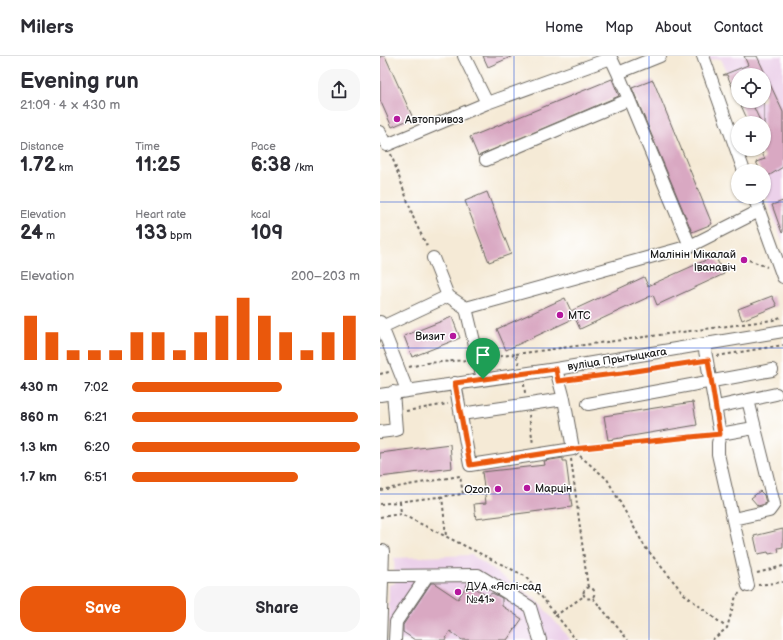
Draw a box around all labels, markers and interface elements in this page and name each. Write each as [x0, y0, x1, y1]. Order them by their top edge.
text: Milers [20, 16, 74, 39]
text: Home [545, 19, 583, 36]
text: Map [605, 19, 633, 36]
text: About [655, 19, 692, 36]
text: Contact [714, 19, 763, 36]
text: Evening run [20, 68, 139, 95]
map controls [731, 68, 771, 204]
button: locate [731, 68, 771, 108]
button: share [318, 69, 360, 111]
text: 21:09 · 4 × 430 m [20, 97, 120, 113]
place label: Автопривоз [404, 113, 463, 126]
marker: Автопривоз [392, 114, 402, 124]
button: + [731, 116, 771, 156]
text: Distance [20, 140, 64, 153]
text: Time [135, 140, 160, 153]
text: Pace [251, 140, 276, 153]
text: 1.72 [20, 153, 56, 177]
text: 11:25 [135, 153, 181, 177]
text: 6:38 [251, 153, 291, 177]
text: km [56, 161, 73, 174]
text: /km [291, 161, 314, 174]
button: − [731, 164, 771, 204]
text: Elevation [20, 208, 66, 221]
text: Heart rate [135, 208, 186, 221]
text: kcal [251, 208, 270, 221]
text: 24 [20, 221, 43, 245]
text: 133 [135, 221, 167, 245]
text: 109 [251, 221, 283, 245]
text: m [43, 229, 55, 242]
text: bpm [167, 229, 192, 242]
place label: Малінін Мікалай Іванавіч [650, 248, 736, 274]
marker: Малінін Мікалай Іванавіч [739, 255, 749, 265]
text: Elevation [20, 268, 74, 284]
text: 200–203 m [291, 268, 360, 284]
place label: МТС [568, 309, 591, 322]
marker: МТС [555, 310, 565, 320]
place label: Визит [415, 330, 445, 343]
marker: Визит [448, 331, 458, 341]
pin [466, 338, 500, 379]
icon: arrive [472, 344, 494, 366]
street label: вуліца Прытыцкага [566, 345, 668, 373]
text: 430 m [20, 379, 58, 395]
text: 7:02 [84, 379, 108, 395]
text: 860 m [20, 409, 58, 425]
text: 6:21 [84, 409, 107, 425]
text: 1.3 km [20, 439, 57, 455]
text: 6:20 [84, 439, 110, 455]
text: 1.7 km [20, 469, 57, 485]
text: 6:51 [84, 469, 107, 485]
place label: Марцін [535, 482, 572, 495]
place label: Ozon [464, 483, 490, 496]
marker: Марцін [522, 483, 532, 493]
marker: Ozon [493, 484, 503, 494]
place label: ДУА «Яслі-сад №41» [466, 580, 541, 606]
button: Save [20, 586, 186, 632]
button: Share [194, 586, 360, 632]
marker: ДУА «Яслі-сад №41» [453, 587, 463, 597]

